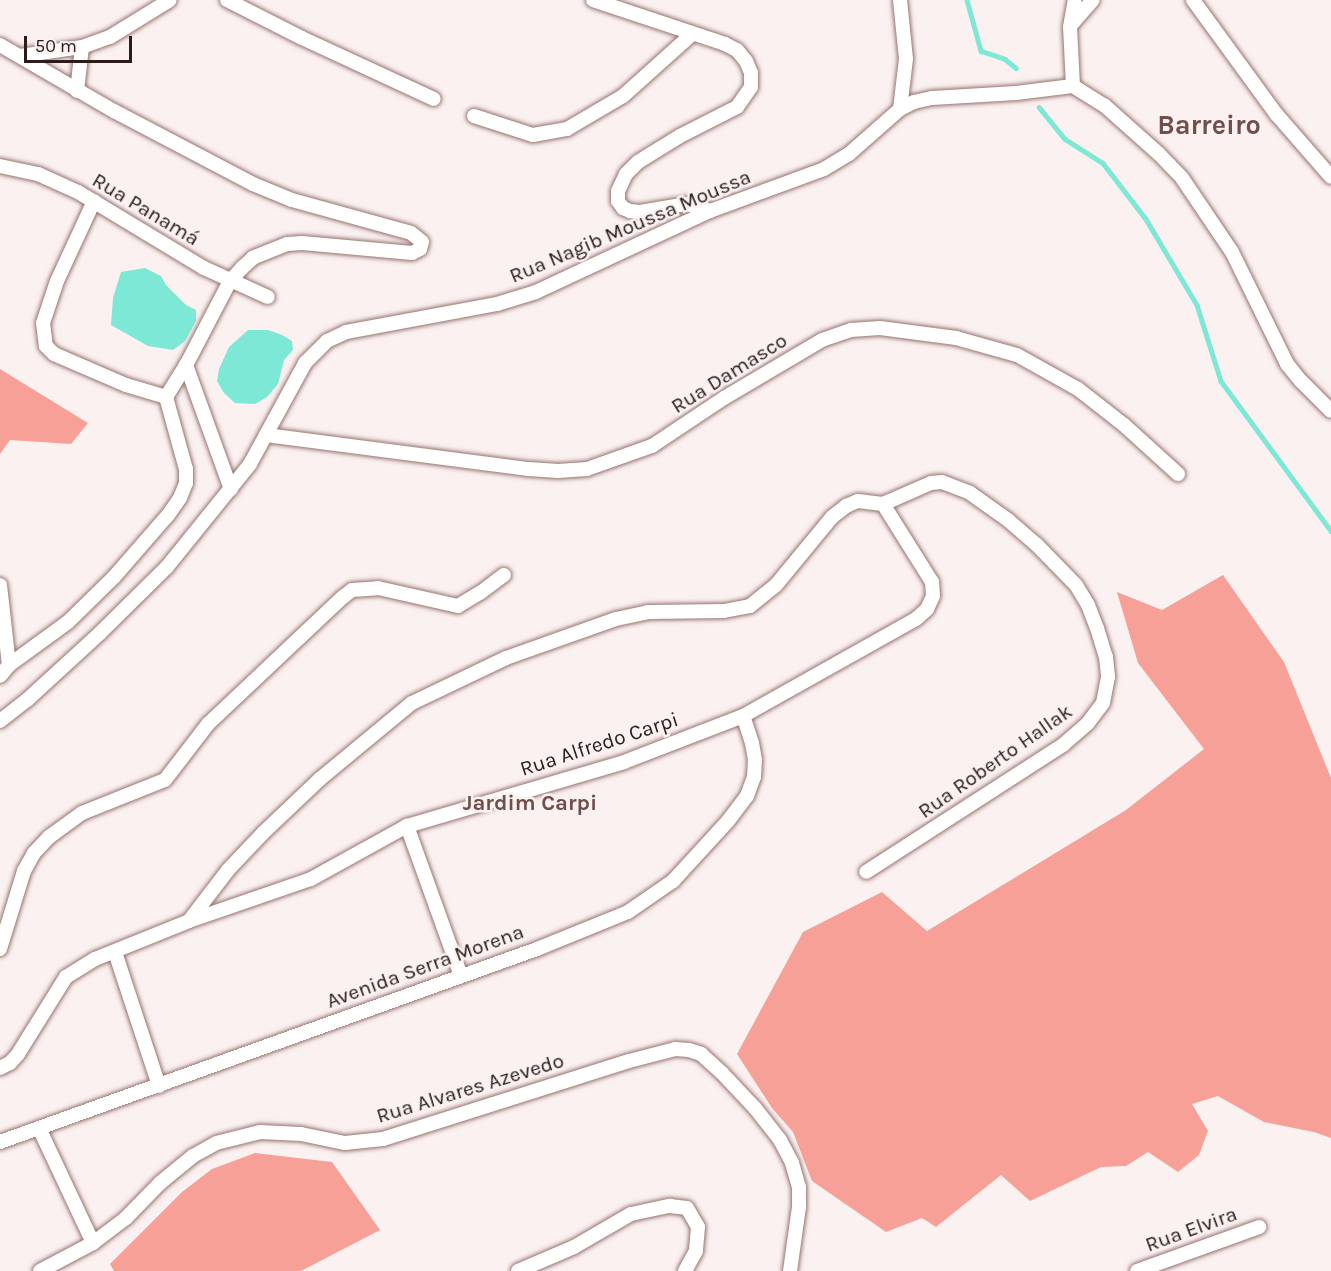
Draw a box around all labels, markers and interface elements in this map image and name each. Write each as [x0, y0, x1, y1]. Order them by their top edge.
scale bar [27, 24, 135, 62]
text: 50 m [35, 35, 77, 57]
district label: Barreiro [1157, 110, 1261, 142]
street label: Rua Nagib Moussa Moussa [506, 164, 754, 288]
street label: Rua Panamá [88, 167, 204, 251]
street label: Rua Damasco [666, 327, 792, 419]
street label: Rua Roberto Hallak [913, 698, 1077, 824]
street label: Rua Alfredo Carpi [517, 707, 681, 781]
district label: Jardim Carpi [463, 791, 597, 817]
street label: Avenida Serra Morena [323, 919, 527, 1013]
street label: Rua Alvares Azevedo [373, 1047, 567, 1129]
street label: Rua Elvira [1142, 1201, 1240, 1257]

